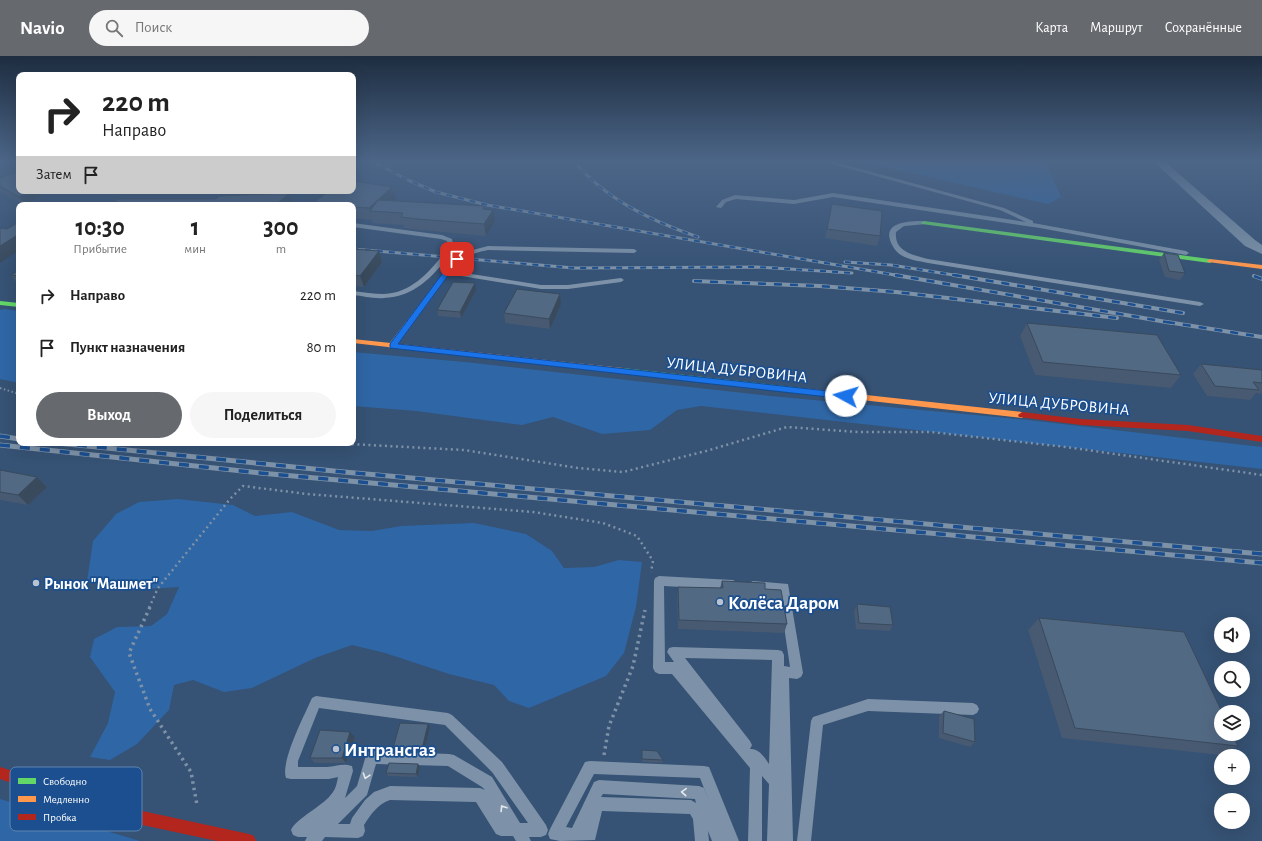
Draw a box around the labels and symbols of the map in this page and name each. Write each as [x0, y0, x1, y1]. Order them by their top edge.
pin [440, 242, 474, 276]
street label: УЛИЦА ДУБРОВИНА [666, 355, 809, 385]
position arrow [825, 375, 867, 417]
street label: УЛИЦА ДУБРОВИНА [988, 390, 1131, 418]
place label: Рынок "Машмет" [44, 576, 158, 592]
marker: Рынок "Машмет" [31, 578, 41, 588]
place label: Колёса Даром [728, 594, 839, 613]
marker: Колёса Даром [715, 597, 725, 607]
place label: Интрансгаз [344, 741, 436, 760]
marker: Интрансгаз [331, 744, 341, 754]
legend [10, 767, 142, 831]
one-way arrow [362, 772, 371, 779]
text: Свободно [43, 776, 87, 787]
one-way arrow [681, 788, 687, 797]
text: Медленно [43, 794, 90, 805]
one-way arrow [501, 805, 508, 812]
text: Пробка [43, 812, 76, 823]

